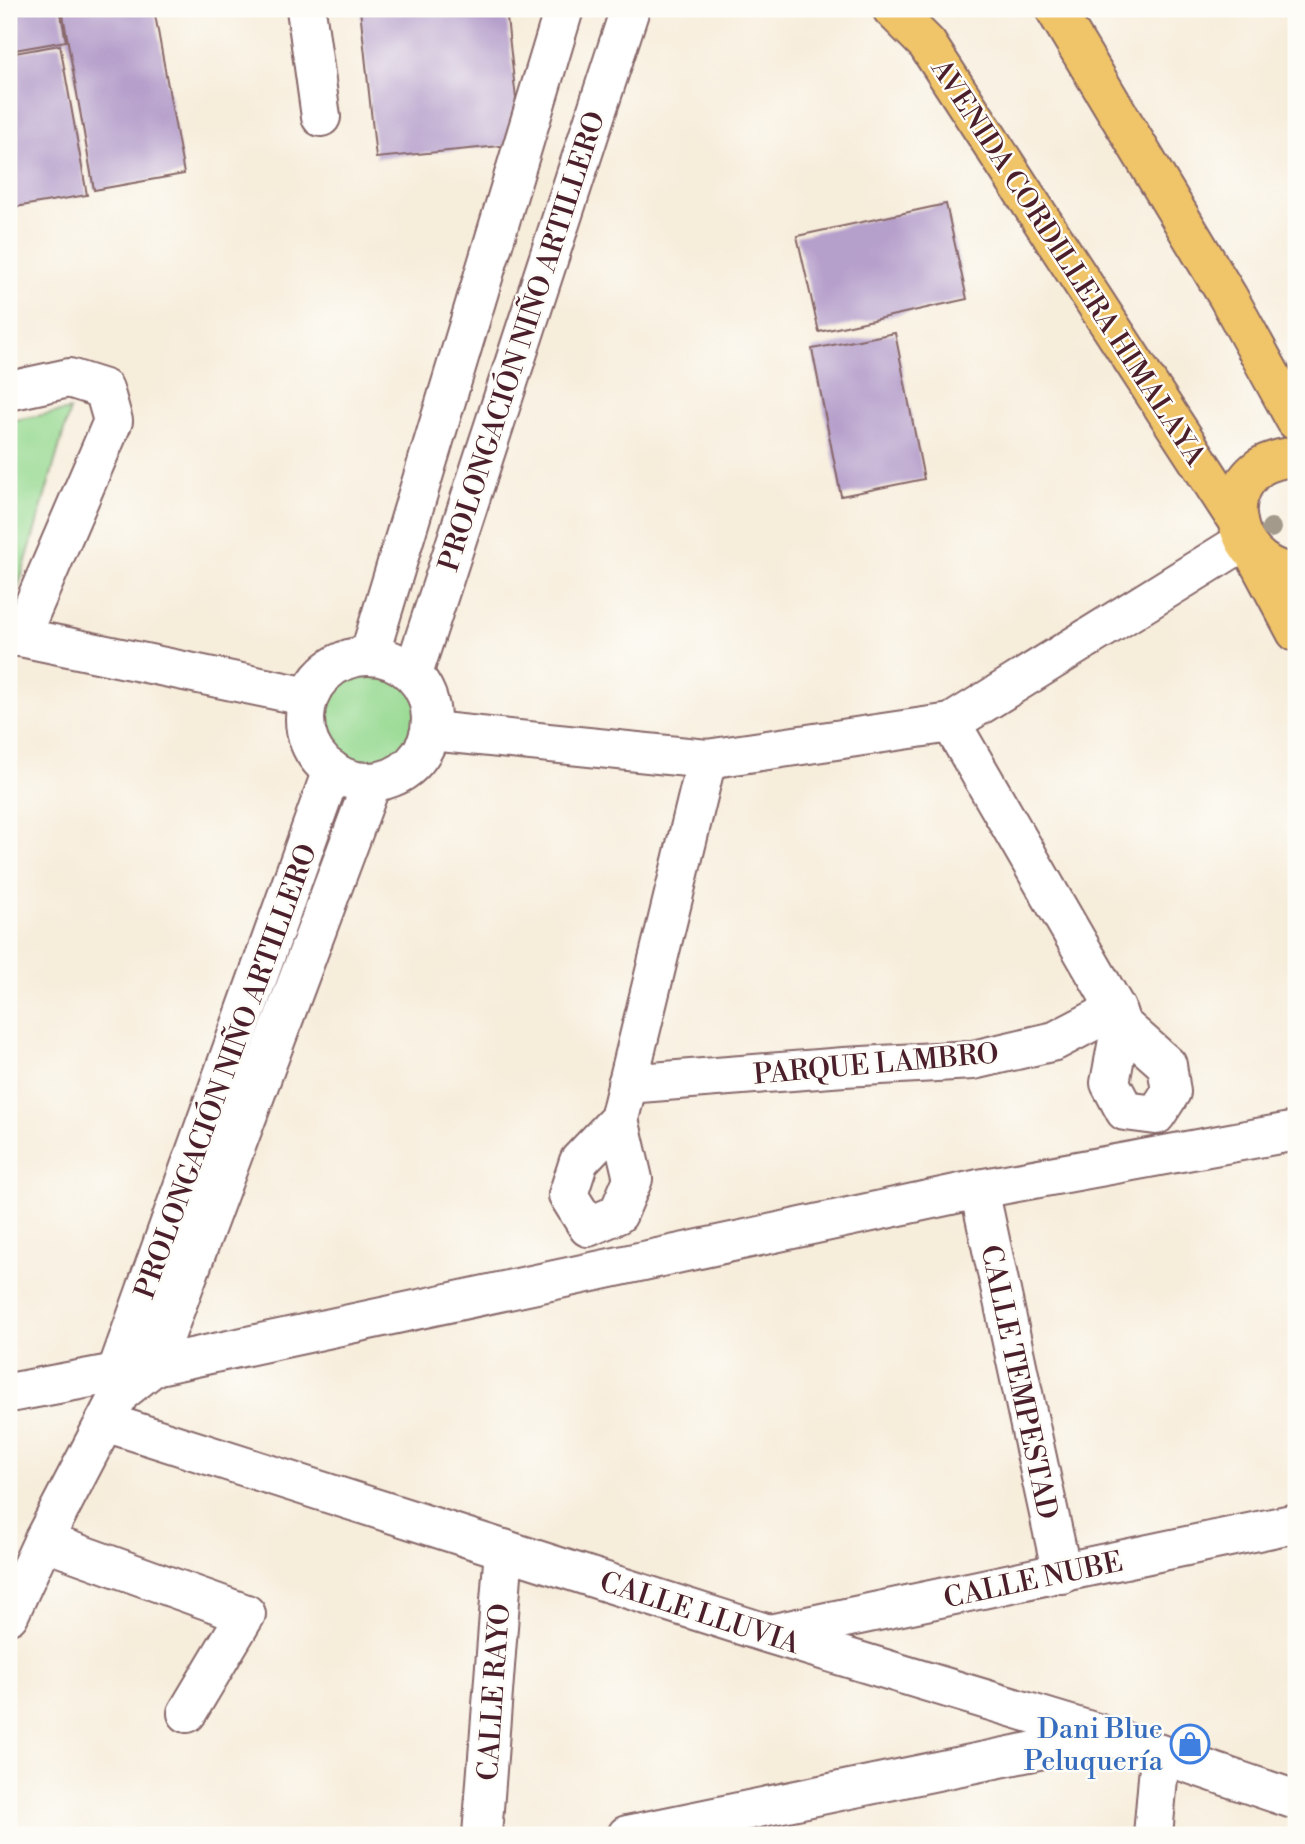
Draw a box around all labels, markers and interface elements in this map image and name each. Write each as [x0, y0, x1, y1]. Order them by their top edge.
street label: AVENIDA CORDILLERA HIMALAYA [922, 52, 1213, 473]
street label: PROLONGACIÓN NIÑO ARTILLERO [430, 107, 613, 576]
street label: PROLONGACIÓN NIÑO ARTILLERO [126, 839, 325, 1304]
street label: PARQUE LAMBRO [752, 1036, 1000, 1093]
street label: CALLE TEMPESTAD [972, 1242, 1065, 1523]
street label: CALLE NUBE [941, 1544, 1126, 1616]
street label: CALLE LLUVIA [595, 1565, 805, 1662]
street label: CALLE RAYO [471, 1602, 518, 1782]
place label: Dani Blue Peluquería [1024, 1712, 1164, 1779]
shop icon: Dani Blue Peluquería [1169, 1723, 1211, 1765]

